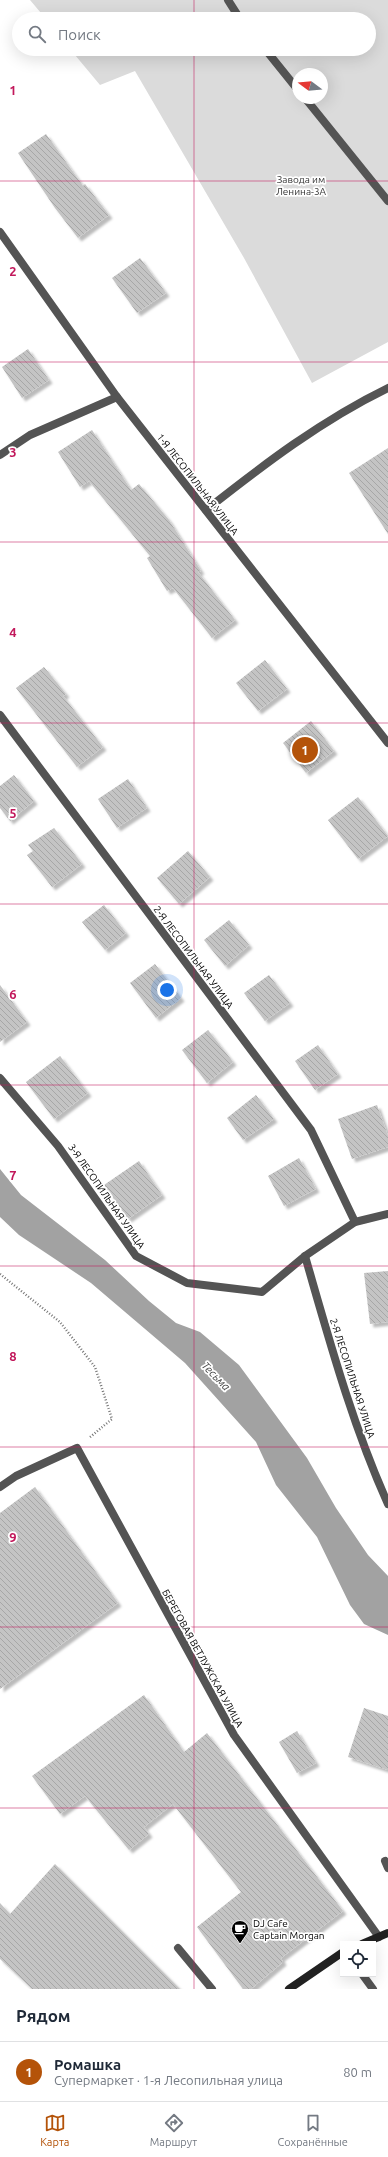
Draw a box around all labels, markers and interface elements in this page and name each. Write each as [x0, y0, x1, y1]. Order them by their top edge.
search box [12, 12, 376, 56]
icon: search [26, 23, 48, 45]
text: Поиск [58, 26, 101, 43]
north arrow [292, 68, 328, 104]
text: 1 [9, 83, 17, 97]
park label: Завода им Ленина-3А [276, 174, 327, 197]
text: 2 [9, 264, 17, 278]
street label: 1-Я ЛЕСОПИЛЬНАЯ УЛИЦА [155, 432, 241, 537]
text: 3 [9, 445, 17, 459]
text: 4 [9, 625, 17, 639]
pin: 1 [292, 735, 318, 765]
text: 5 [9, 806, 17, 820]
street label: 2-Я ЛЕСОПИЛЬНАЯ УЛИЦА [151, 904, 236, 1011]
your location [157, 980, 177, 1000]
text: 6 [9, 987, 17, 1001]
street label: 3-Я ЛЕСОПИЛЬНАЯ УЛИЦА [66, 1142, 147, 1251]
text: 7 [9, 1168, 17, 1182]
street label: 2-Я ЛЕСОПИЛЬНАЯ УЛИЦА [328, 1317, 377, 1440]
text: 8 [9, 1349, 17, 1363]
water label: Тесьма [200, 1359, 233, 1393]
text: 9 [9, 1530, 17, 1544]
street label: БЕРЕГОВАЯ ВЕТЛУЖСКАЯ УЛИЦА [160, 1587, 245, 1730]
place label: DJ Cafe Captain Morgan [253, 1918, 325, 1941]
cafe icon: DJ Cafe Captain Morgan [230, 1919, 250, 1944]
map controls [340, 1941, 376, 1977]
button: locate [340, 1941, 376, 1977]
text: Рядом [16, 2006, 71, 2025]
text: Ромашка [54, 2056, 121, 2073]
text: 1 [25, 2065, 33, 2079]
text: 80 m [343, 2065, 372, 2079]
text: Супермаркет · 1-я Лесопильная улица [54, 2073, 283, 2087]
tab: Карта [40, 2112, 69, 2148]
tab: Маршрут [150, 2112, 197, 2148]
tab: Сохранённые [278, 2112, 348, 2148]

